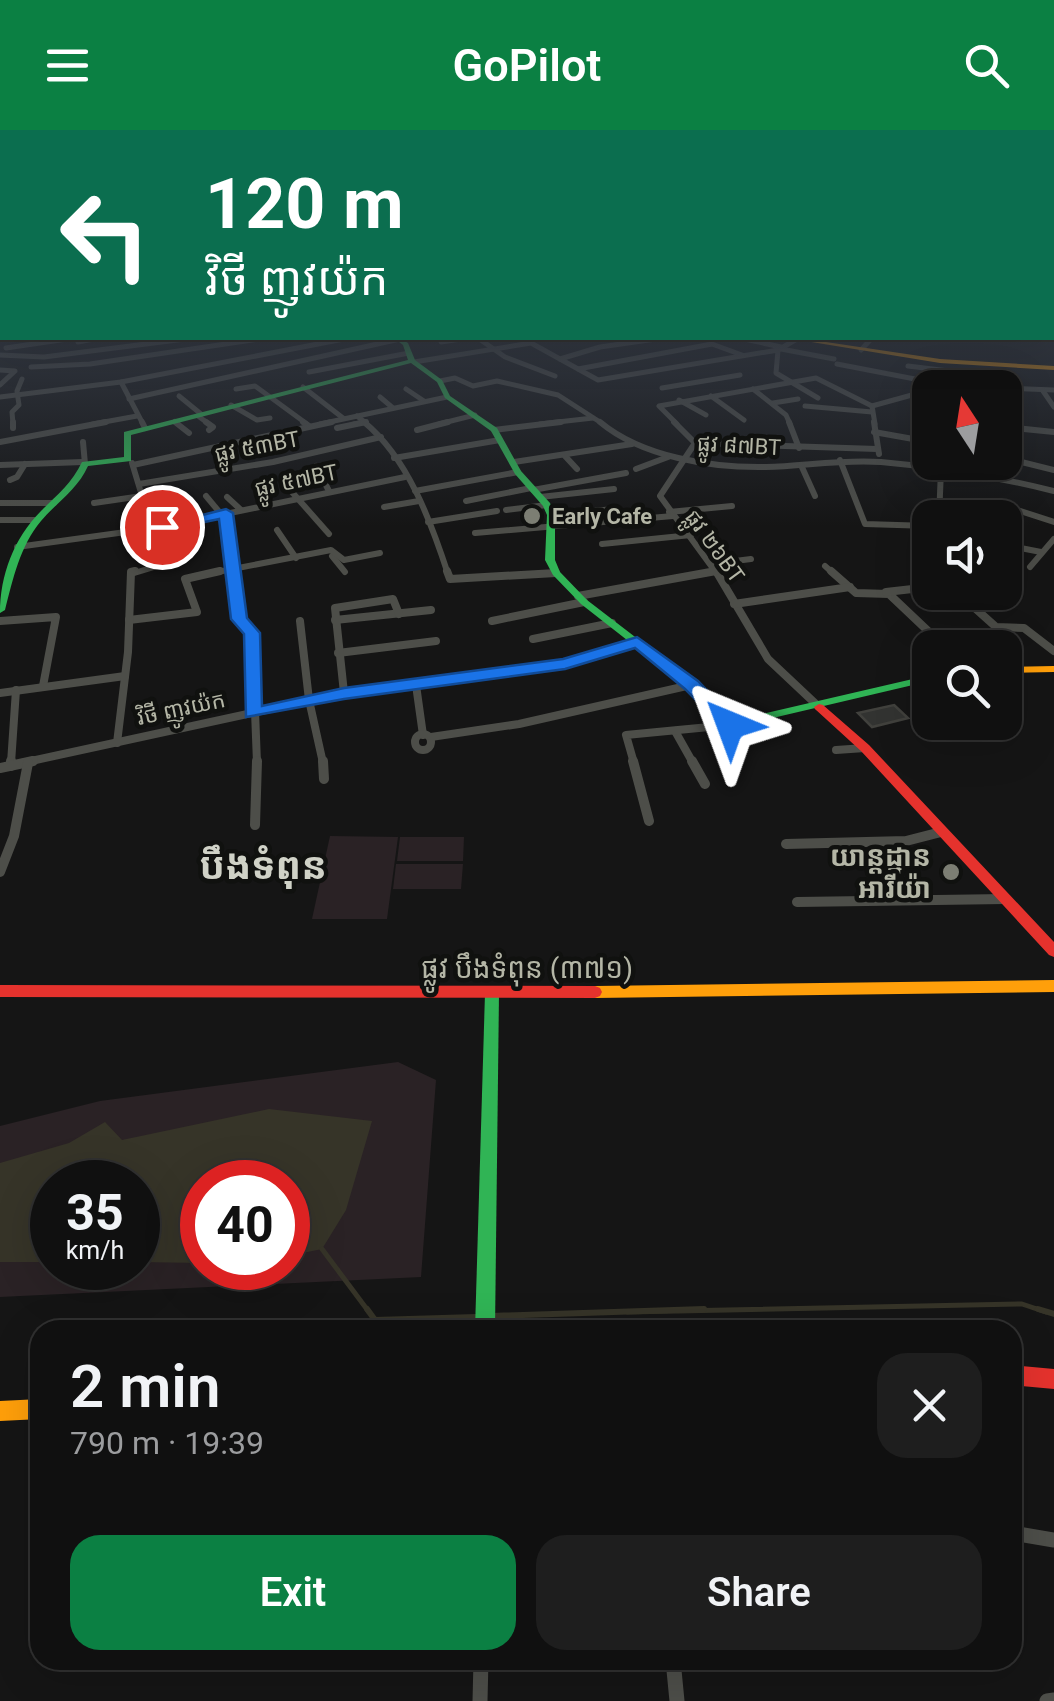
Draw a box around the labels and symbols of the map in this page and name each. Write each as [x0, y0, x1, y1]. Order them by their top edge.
north arrow [912, 370, 1022, 480]
street label: ផ្លូវ ៥៣BT [212, 426, 303, 474]
street label: ផ្លូវ ៨៧BT [696, 431, 782, 468]
street label: ផ្លូវ ៥៧BT [252, 459, 341, 509]
pin [120, 485, 205, 570]
place label: Early Cafe [552, 504, 652, 529]
marker: Early Cafe [521, 505, 543, 527]
street label: ផ្លូវ ២៦BT [674, 505, 749, 592]
position arrow [678, 673, 782, 777]
street label: វិថី ញូវយ៉ក [134, 686, 229, 737]
place label: យាន្ដដ្ឋាន អារីយ៉ា [830, 840, 931, 905]
district label: បឹងទំពុន [199, 844, 327, 889]
marker: យាន្ដដ្ឋាន អារីយ៉ា [940, 861, 962, 883]
street label: ផ្លូវ បឹងទំពុន (៣៧១) [421, 952, 633, 993]
speed limit sign: 40 [180, 1160, 310, 1290]

